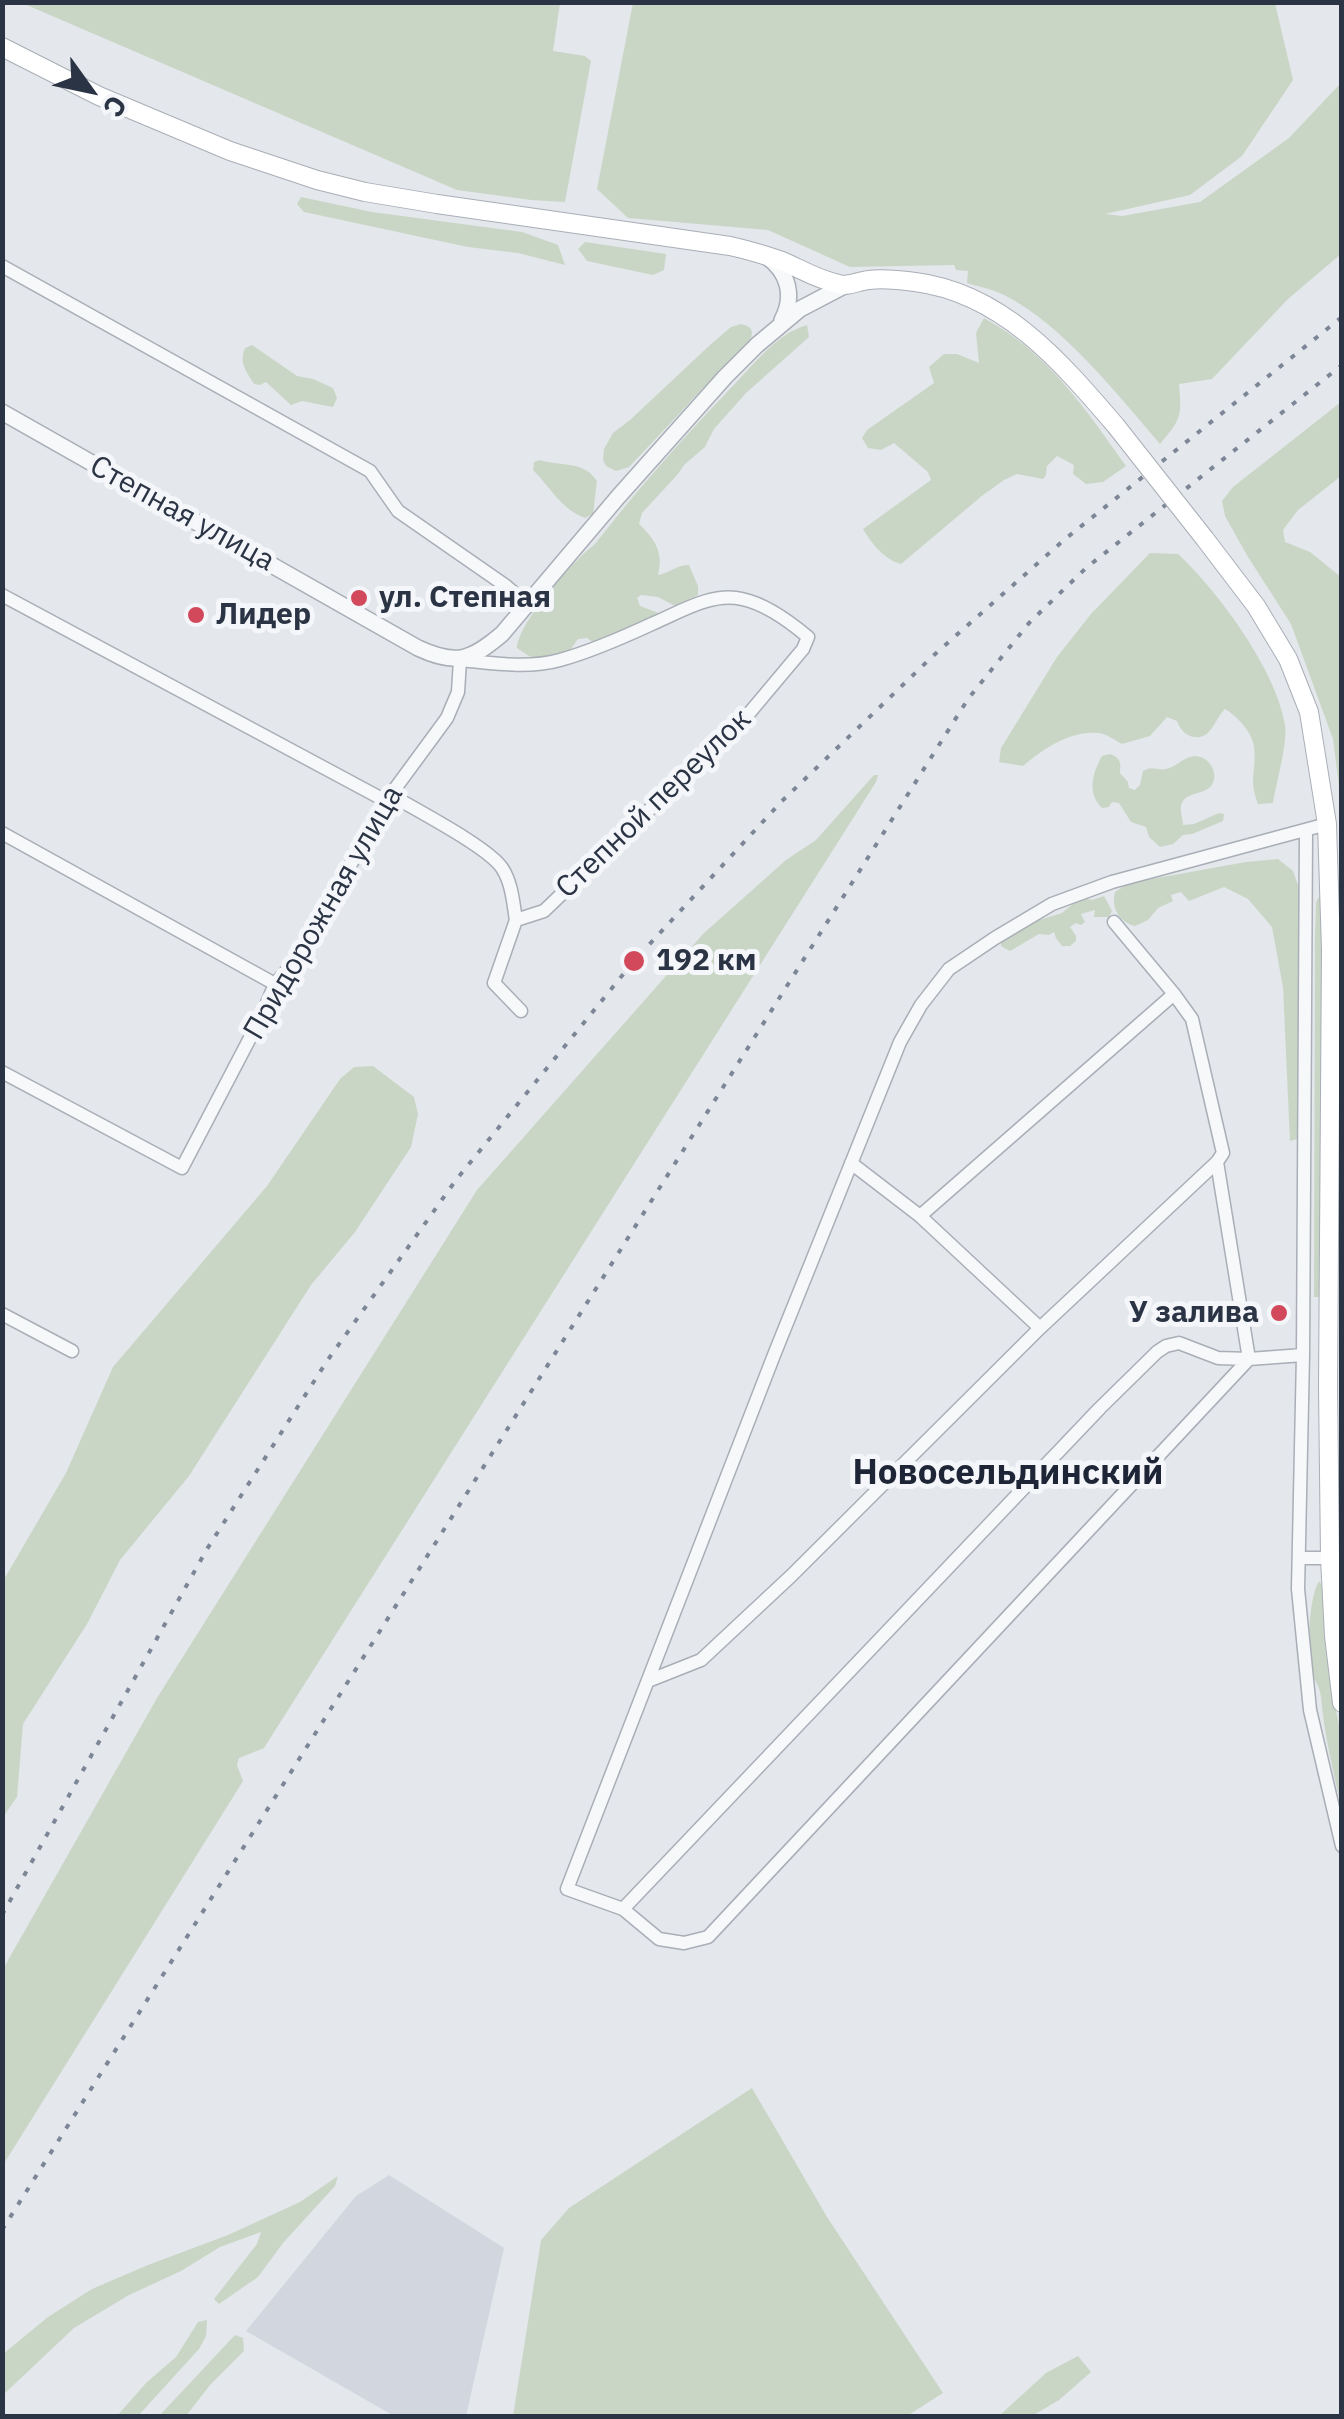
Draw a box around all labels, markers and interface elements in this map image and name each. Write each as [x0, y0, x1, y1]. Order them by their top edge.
north arrow [40, 40, 140, 140]
text: С [95, 89, 136, 124]
street label: Степная улица [83, 448, 281, 580]
place label: ул. Степная [379, 580, 551, 616]
marker: ул. Степная [348, 587, 370, 609]
place label: Лидер [216, 597, 311, 633]
marker: Лидер [185, 604, 207, 626]
street label: Степной переулок [549, 702, 759, 906]
street label: Придорожная улица [237, 780, 411, 1046]
place label: 192 км [656, 943, 757, 979]
marker: 192 км [621, 948, 647, 974]
place label: У залива [1129, 1295, 1259, 1331]
marker: У залива [1268, 1302, 1290, 1324]
district label: Новосельдинский [852, 1453, 1164, 1495]

